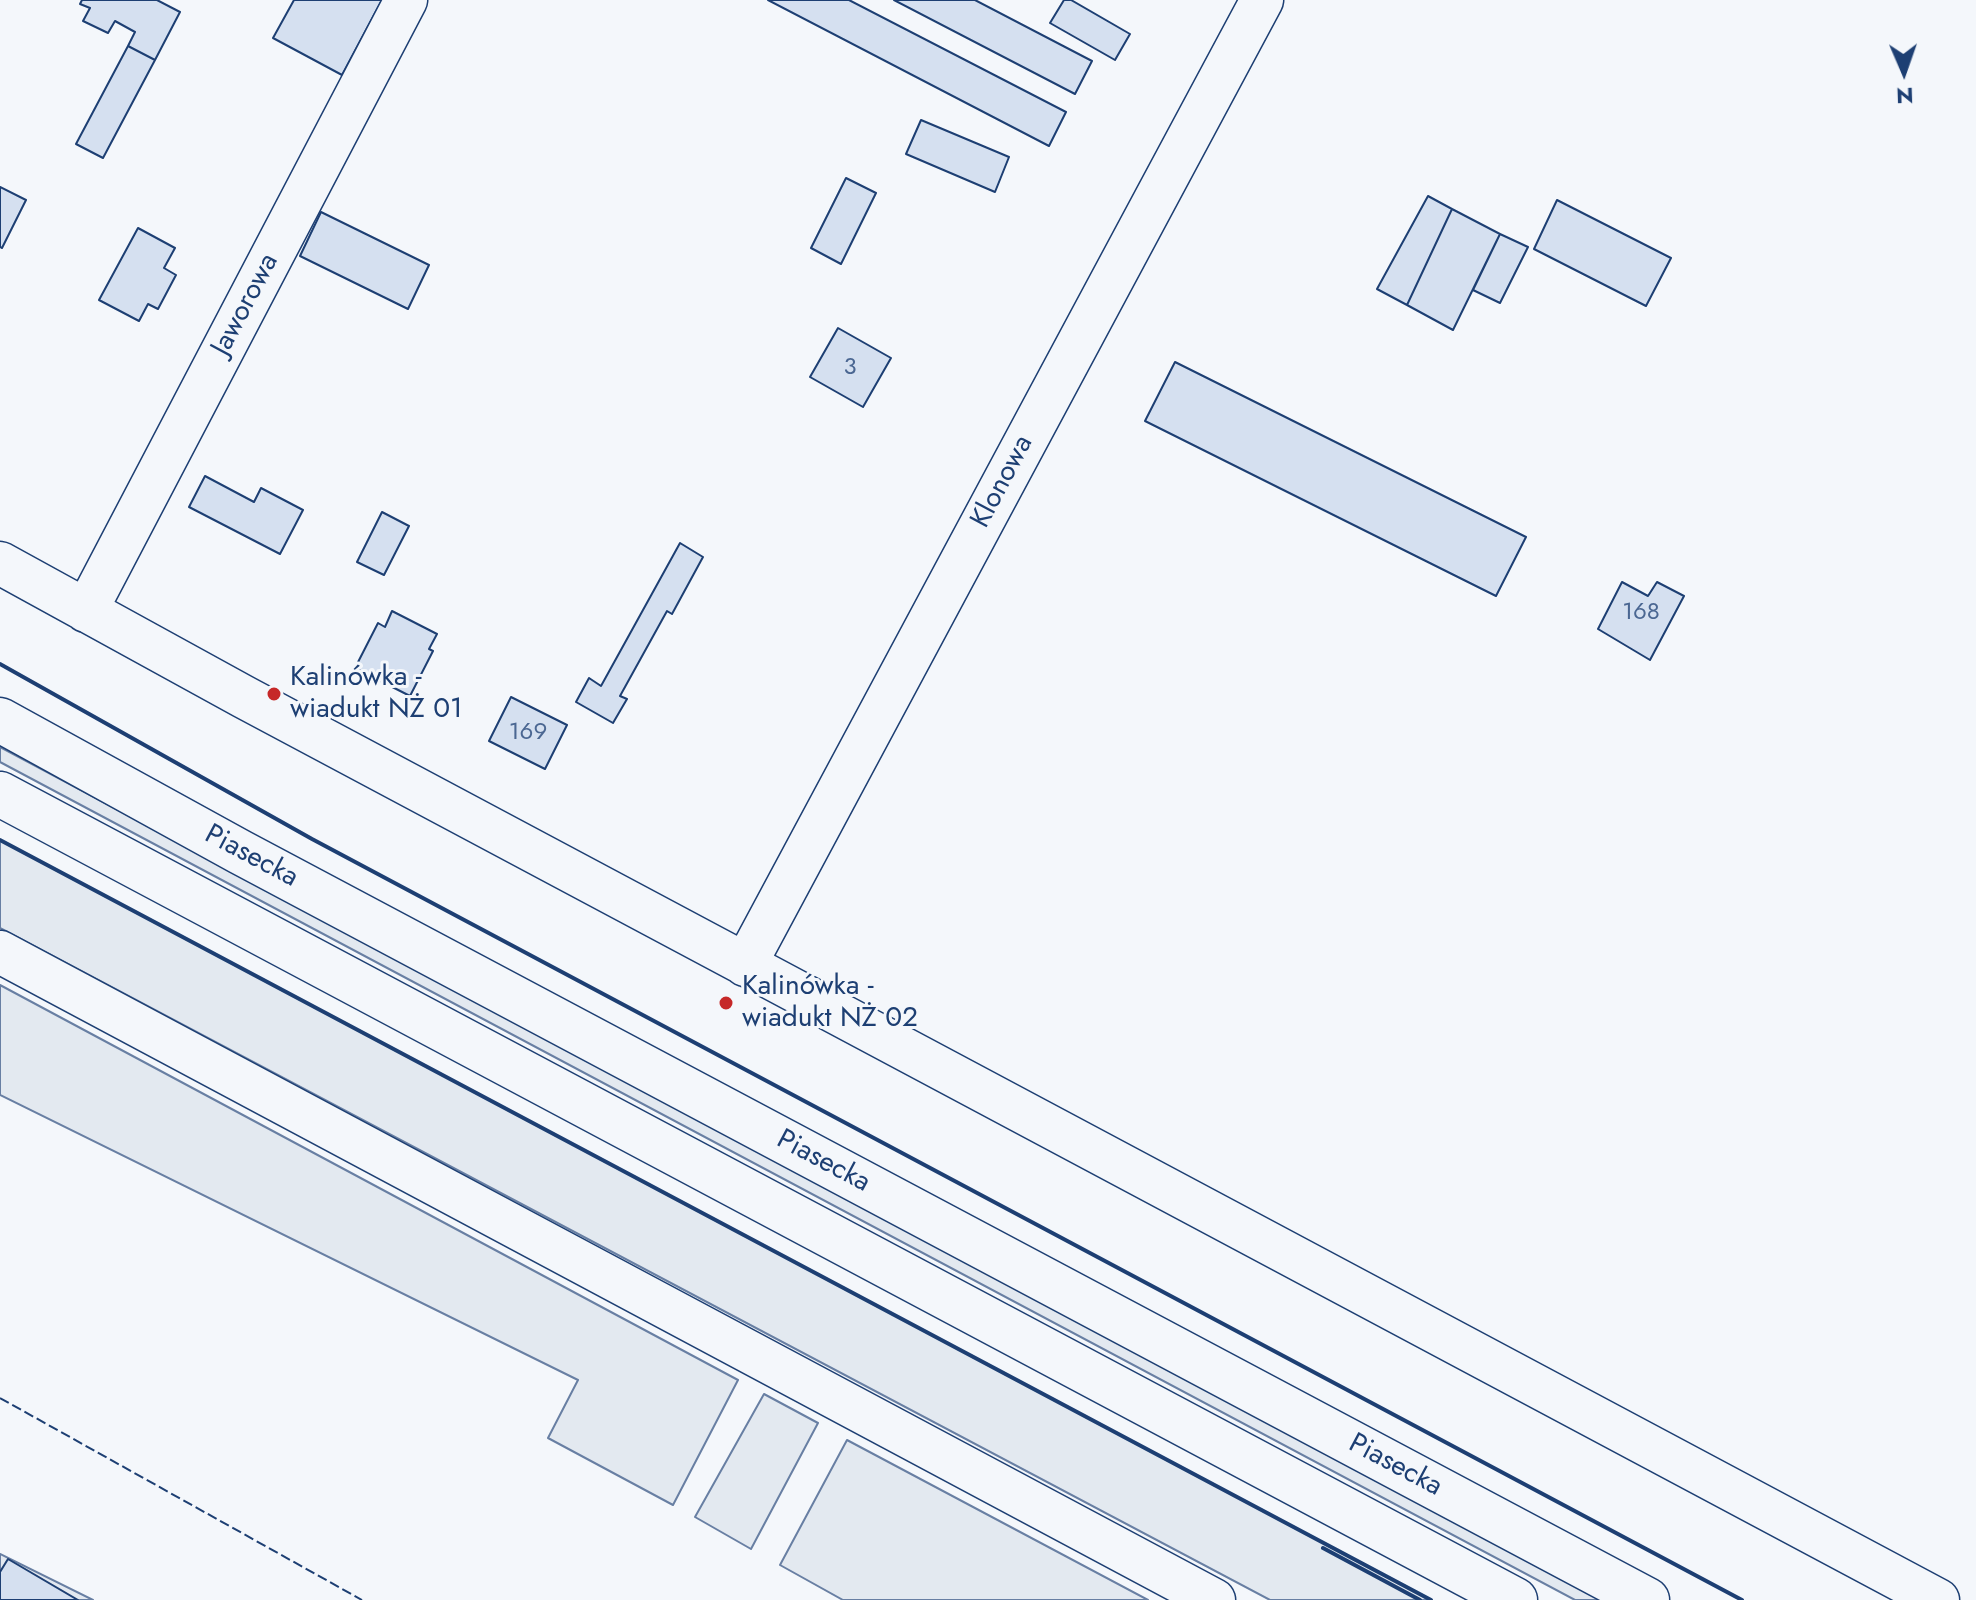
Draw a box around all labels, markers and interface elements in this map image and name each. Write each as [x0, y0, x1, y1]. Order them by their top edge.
north arrow [1864, 32, 1944, 112]
text: N [1896, 80, 1914, 112]
street label: Jaworowa [205, 248, 287, 362]
house number: 3 [843, 354, 857, 382]
street label: Klonowa [965, 430, 1041, 534]
house number: 168 [1622, 599, 1660, 627]
place label: Kalinówka - wiadukt NŻ 01 [290, 661, 463, 727]
marker: Kalinówka - wiadukt NŻ 01 [265, 685, 283, 703]
house number: 169 [509, 719, 547, 747]
street label: Piasecka [199, 818, 303, 896]
place label: Kalinówka - wiadukt NŻ 02 [742, 970, 918, 1036]
marker: Kalinówka - wiadukt NŻ 02 [717, 994, 735, 1012]
street label: Piasecka [771, 1123, 875, 1201]
street label: Piasecka [1343, 1427, 1447, 1505]

